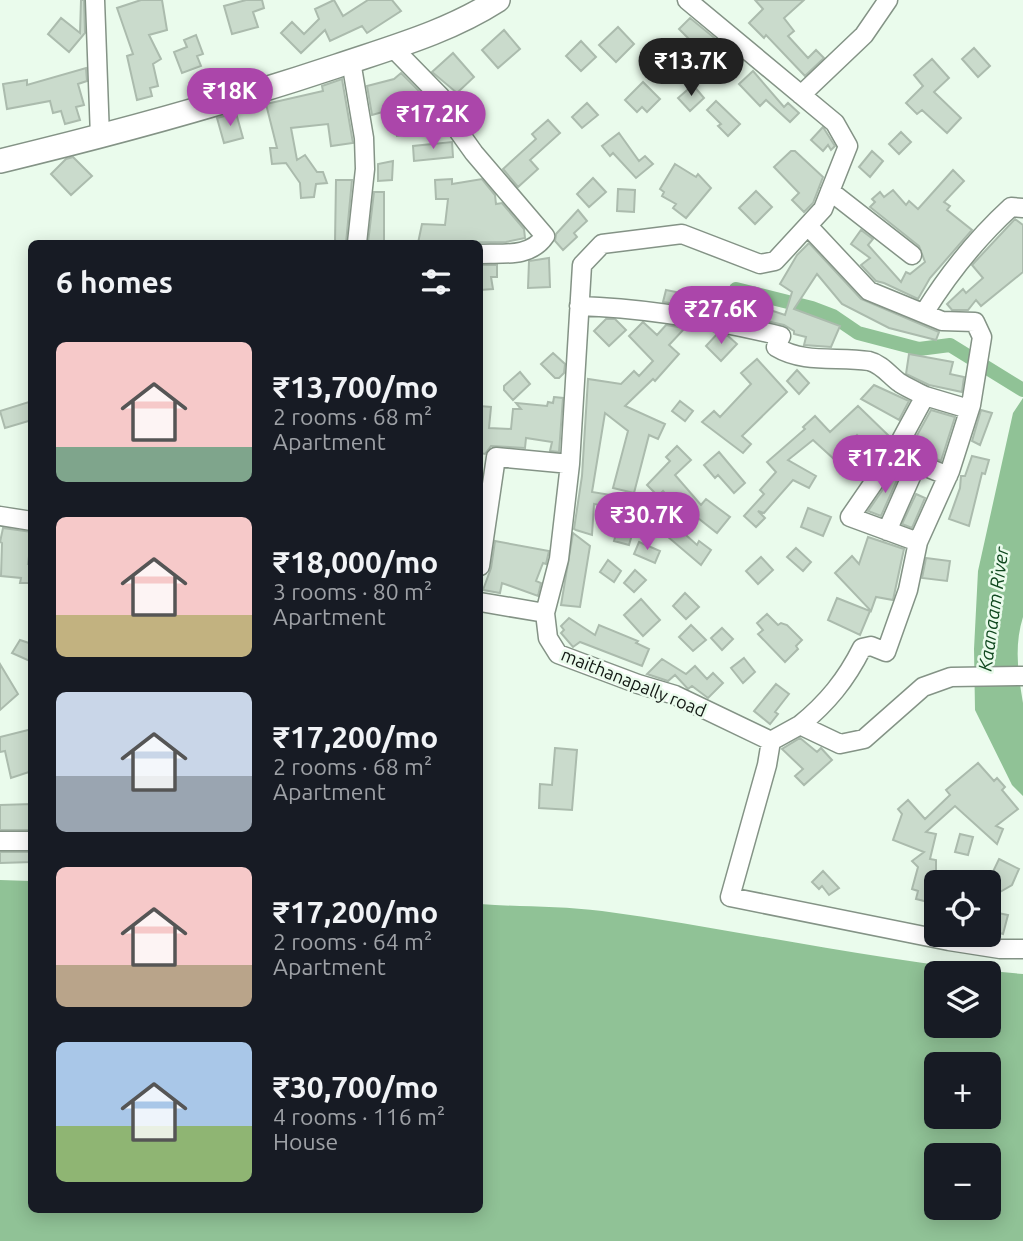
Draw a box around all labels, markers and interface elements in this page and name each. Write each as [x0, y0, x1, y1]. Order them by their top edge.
pin: ₹13.7K [634, 38, 748, 98]
text: ₹13.7K [655, 48, 727, 73]
pin: ₹18K [189, 68, 271, 128]
text: ₹18K [203, 78, 257, 103]
pin: ₹17.2K [376, 92, 490, 151]
text: ₹17.2K [397, 101, 469, 126]
icon: filters [417, 263, 455, 301]
text: 6 homes [56, 265, 173, 299]
pin: ₹27.6K [664, 286, 778, 346]
text: ₹27.6K [685, 296, 757, 321]
icon: home [112, 370, 196, 454]
text: ₹13,700/mo [273, 370, 438, 404]
text: 2 rooms · 68 m² [273, 404, 432, 429]
text: Apartment [273, 429, 386, 454]
pin: ₹17.2K [828, 435, 942, 495]
text: ₹17.2K [849, 445, 921, 470]
pin: ₹30.7K [590, 492, 704, 552]
text: ₹30.7K [611, 502, 683, 527]
icon: home [112, 545, 196, 629]
text: ₹18,000/mo [273, 545, 438, 579]
water label: Kaanaam River [973, 545, 1013, 672]
text: 3 rooms · 80 m² [273, 579, 432, 604]
text: Apartment [273, 604, 386, 629]
street label: maithanapally road [559, 644, 709, 720]
icon: home [112, 720, 196, 804]
text: ₹17,200/mo [273, 720, 438, 754]
text: 2 rooms · 68 m² [273, 754, 432, 779]
text: Apartment [273, 779, 386, 804]
map controls [924, 870, 1001, 1220]
button: locate [924, 870, 1001, 947]
icon: home [112, 895, 196, 979]
text: ₹17,200/mo [273, 895, 438, 929]
text: 2 rooms · 64 m² [273, 929, 432, 954]
text: Apartment [273, 954, 386, 979]
button: layers [924, 961, 1001, 1038]
button: + [924, 1052, 1001, 1129]
icon: home [112, 1070, 196, 1154]
text: ₹30,700/mo [273, 1070, 438, 1104]
text: 4 rooms · 116 m² [273, 1104, 445, 1129]
text: House [273, 1129, 338, 1154]
button: − [924, 1143, 1001, 1220]

